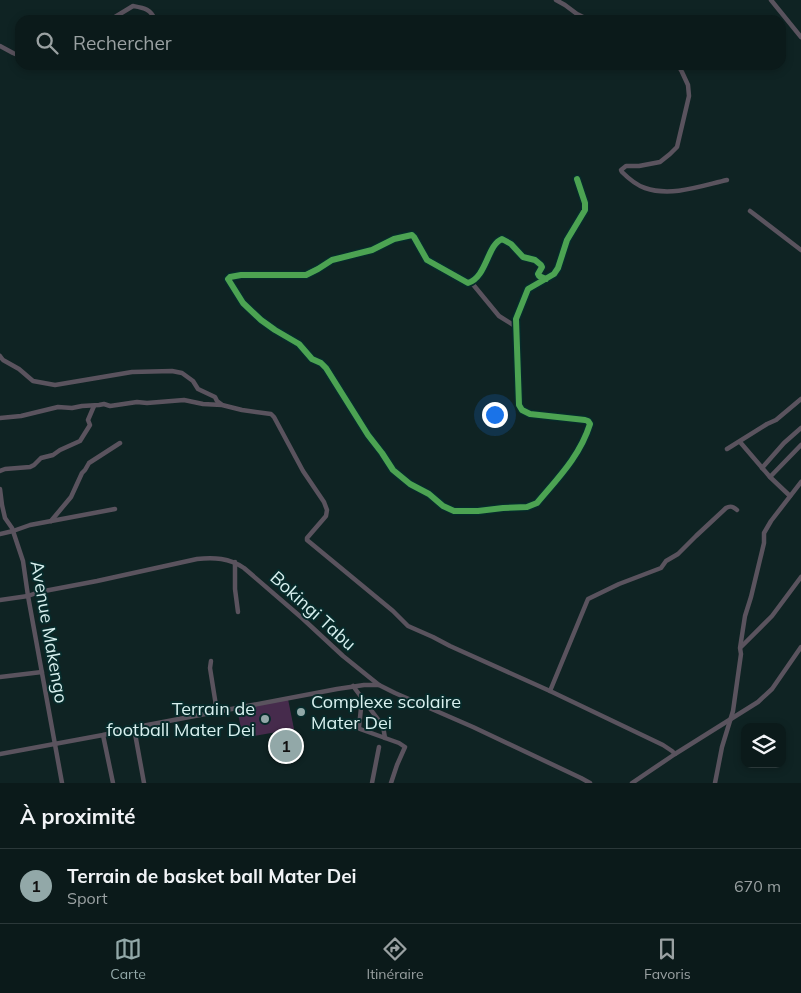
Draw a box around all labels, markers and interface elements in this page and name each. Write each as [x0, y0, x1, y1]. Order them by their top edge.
search box [15, 15, 786, 70]
icon: search [33, 29, 61, 57]
text: Rechercher [73, 31, 172, 55]
your location [482, 402, 508, 428]
street label: Avenue Makengo [26, 559, 73, 705]
street label: Bokingi Tabu [266, 566, 361, 655]
place label: Complexe scolaire Mater Dei [311, 690, 461, 734]
place label: Terrain de football Mater Dei [107, 697, 255, 741]
marker: Complexe scolaire Mater Dei [295, 706, 307, 718]
marker: Terrain de football Mater Dei [259, 713, 271, 725]
map controls [741, 723, 786, 768]
button: layers [741, 723, 786, 768]
pin: 1 [270, 727, 302, 765]
text: À proximité [20, 803, 136, 829]
text: Terrain de basket ball Mater Dei [67, 864, 357, 888]
text: 1 [31, 876, 41, 896]
text: 670 m [734, 876, 781, 896]
text: Sport [67, 888, 108, 908]
tab: Carte [110, 935, 146, 983]
tab: Itinéraire [367, 935, 424, 983]
tab: Favoris [644, 935, 691, 983]

